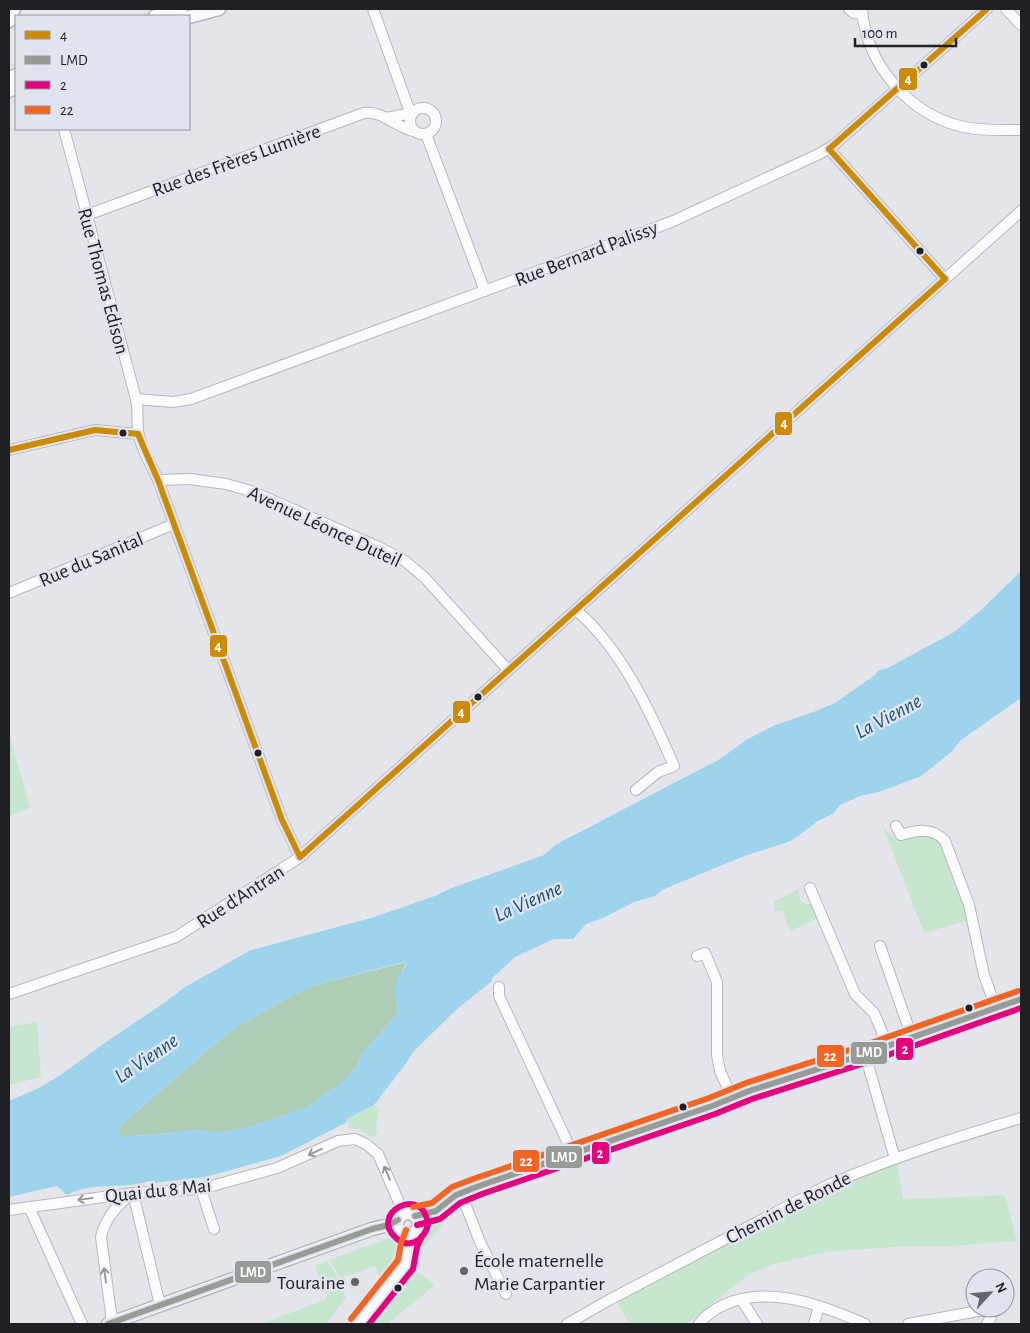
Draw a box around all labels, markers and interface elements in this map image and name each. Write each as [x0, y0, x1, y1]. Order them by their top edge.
legend [15, 15, 190, 130]
scale bar [855, 15, 956, 47]
text: 100 m [862, 26, 897, 41]
text: 4 [60, 28, 67, 43]
text: LMD [60, 53, 88, 68]
unlabelled marker [919, 60, 929, 70]
line badge: 4 [898, 67, 918, 91]
text: 4 [904, 73, 912, 87]
text: 2 [60, 78, 67, 93]
text: 22 [60, 103, 74, 118]
street label: Rue des Frères Lumière [149, 121, 323, 201]
street label: Rue Thomas Edison [74, 206, 132, 357]
street label: Rue Bernard Palissy [512, 217, 661, 290]
unlabelled marker [915, 246, 925, 256]
line badge: 4 [774, 411, 793, 436]
text: 4 [780, 417, 788, 431]
unlabelled marker [118, 428, 128, 438]
street label: Avenue Léonce Duteil [245, 483, 405, 571]
street label: Rue du Sanital [36, 529, 146, 591]
line badge: 4 [209, 634, 228, 658]
text: 4 [214, 640, 222, 654]
water label: La Vienne [852, 690, 925, 743]
unlabelled marker [473, 692, 483, 702]
line badge: 4 [452, 700, 471, 724]
text: 4 [457, 706, 465, 720]
unlabelled marker [253, 748, 263, 758]
street label: Rue d'Antran [193, 861, 288, 932]
water label: La Vienne [491, 877, 565, 926]
unlabelled marker [964, 1003, 974, 1013]
water label: La Vienne [111, 1030, 182, 1087]
line badge: 2 [895, 1037, 914, 1061]
line badge: LMD [850, 1041, 888, 1065]
text: 2 [902, 1043, 909, 1057]
line badge: 22 [816, 1044, 845, 1068]
text: LMD [856, 1046, 882, 1060]
text: 22 [823, 1050, 837, 1064]
unlabelled marker [678, 1102, 688, 1112]
line badge: 2 [591, 1141, 610, 1165]
line badge: LMD [545, 1145, 583, 1169]
one-way arrow [308, 1147, 323, 1157]
text: 2 [597, 1147, 604, 1161]
line badge: 22 [512, 1149, 540, 1173]
text: LMD [551, 1151, 577, 1165]
text: 22 [519, 1155, 533, 1169]
one-way arrow [382, 1166, 391, 1182]
street label: Chemin de Ronde [723, 1168, 854, 1248]
street label: Quai du 8 Mai [104, 1175, 212, 1207]
one-way arrow [77, 1194, 93, 1204]
place label: École maternelle Marie Carpantier [474, 1250, 605, 1294]
line badge: LMD [234, 1260, 272, 1284]
marker: École maternelle Marie Carpantier [458, 1265, 470, 1277]
text: LMD [240, 1266, 266, 1280]
one-way arrow [100, 1267, 110, 1283]
north arrow [965, 1268, 1015, 1318]
place label: Touraine [277, 1273, 345, 1293]
marker: Touraine [349, 1276, 361, 1288]
text: N [992, 1280, 1009, 1295]
unlabelled marker [393, 1283, 403, 1293]

